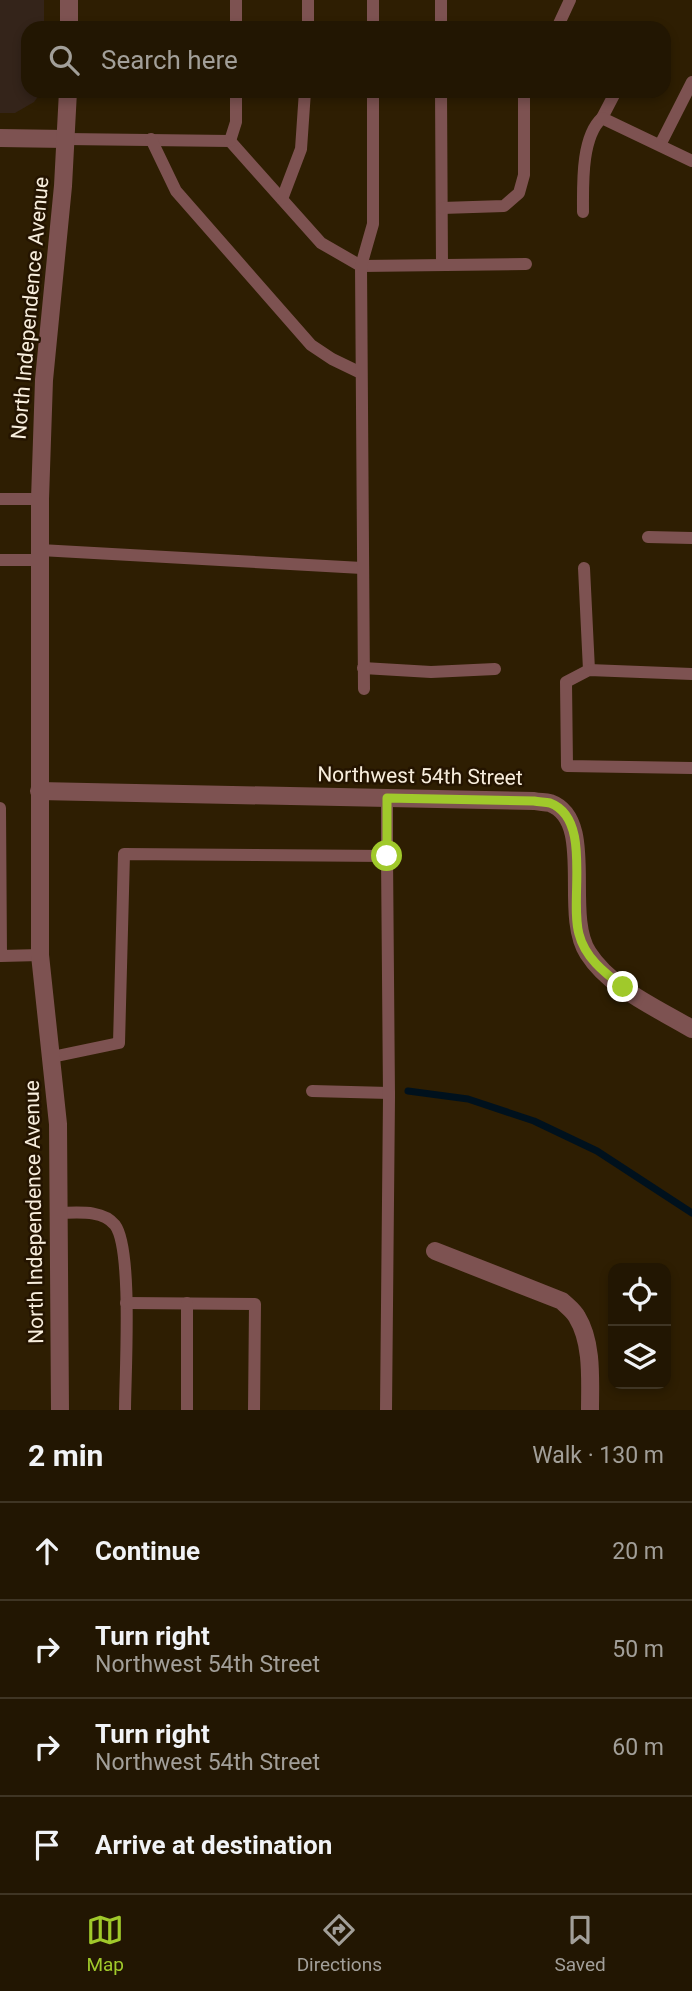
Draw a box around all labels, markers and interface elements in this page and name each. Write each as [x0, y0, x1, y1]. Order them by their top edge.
search box [21, 21, 671, 98]
icon: search [45, 41, 83, 79]
text: Search here [101, 45, 238, 75]
street label: North Independence Avenue [7, 176, 53, 440]
street label: Northwest 54th Street [317, 762, 523, 790]
route start [371, 840, 402, 871]
route end [607, 971, 638, 1002]
street label: North Independence Avenue [20, 1080, 48, 1344]
map controls [608, 1263, 671, 1389]
button: locate [608, 1263, 671, 1326]
button: layers [608, 1326, 671, 1389]
text: 2 min [28, 1438, 103, 1473]
text: Walk · 130 m [532, 1442, 664, 1469]
icon: ahead [28, 1532, 66, 1570]
text: Continue [95, 1536, 200, 1566]
text: 20 m [612, 1538, 664, 1565]
text: Turn right [95, 1621, 210, 1651]
icon: right [28, 1630, 66, 1668]
text: 50 m [612, 1636, 664, 1663]
text: Northwest 54th Street [95, 1651, 320, 1678]
text: Turn right [95, 1719, 210, 1749]
icon: right [28, 1728, 66, 1766]
text: 60 m [612, 1734, 664, 1761]
text: Northwest 54th Street [95, 1749, 320, 1776]
icon: arrive [28, 1826, 66, 1864]
text: Arrive at destination [95, 1830, 332, 1860]
tab: Map [86, 1911, 124, 1976]
tab: Directions [297, 1911, 382, 1976]
tab: Saved [554, 1911, 606, 1976]

